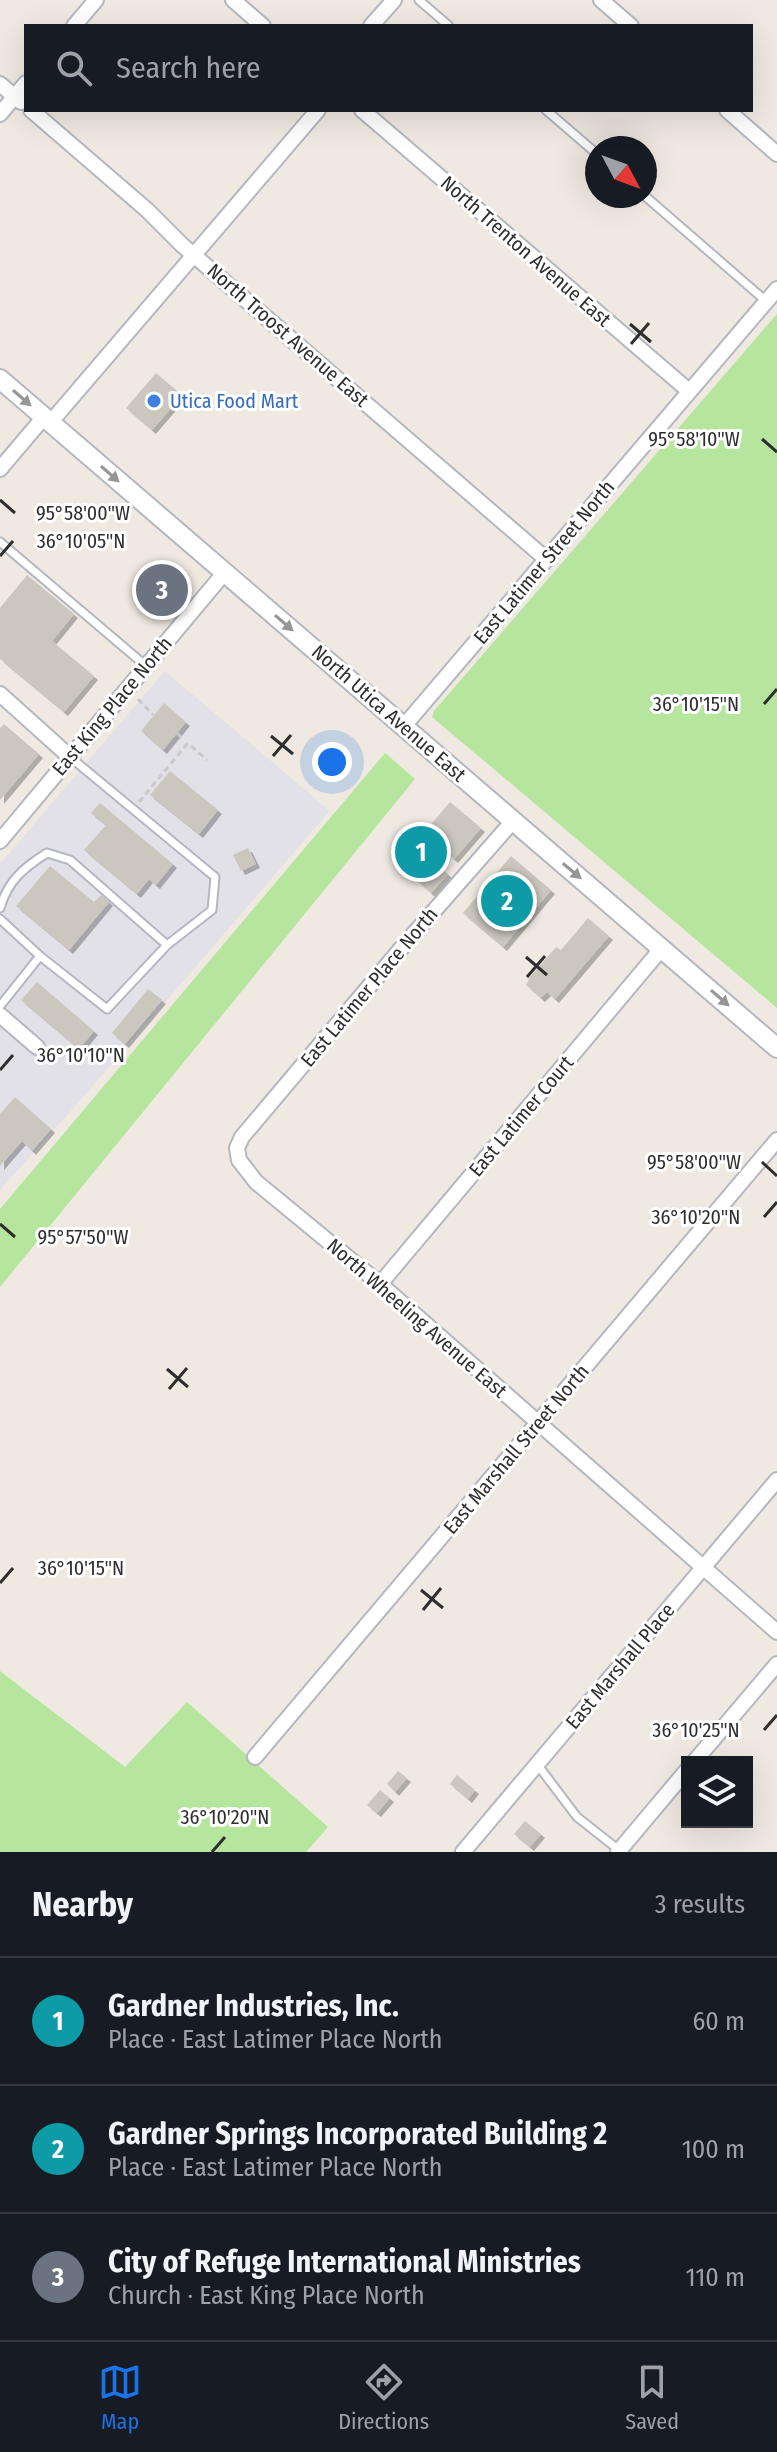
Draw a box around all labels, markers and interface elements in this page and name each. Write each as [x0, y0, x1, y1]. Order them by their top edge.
search box [24, 24, 753, 112]
icon: search [52, 46, 96, 90]
text: Search here [116, 50, 261, 86]
north arrow [585, 136, 657, 208]
street label: North Trenton Avenue East [436, 171, 616, 332]
street label: North Troost Avenue East [202, 258, 374, 412]
one-way arrow [12, 389, 32, 407]
place label: Utica Food Mart [170, 389, 299, 413]
marker: Utica Food Mart [145, 392, 163, 410]
text: 95°58'10"W [648, 427, 740, 451]
one-way arrow [99, 465, 119, 482]
street label: East Latimer Street North [469, 475, 619, 649]
text: 95°58'00"W [36, 501, 130, 525]
text: 36°10'05"N [37, 529, 125, 553]
pin: 3 [136, 560, 188, 620]
one-way arrow [273, 614, 293, 631]
street label: East King Place North [47, 632, 177, 780]
street label: North Utica Avenue East [307, 640, 471, 787]
text: 36°10'15"N [653, 692, 739, 716]
your location [312, 742, 352, 782]
pin: 1 [395, 822, 447, 882]
one-way arrow [562, 862, 582, 879]
pin: 2 [481, 871, 533, 931]
street label: East Latimer Place North [295, 903, 443, 1071]
one-way arrow [709, 989, 729, 1006]
text: 36°10'10"N [37, 1043, 125, 1067]
street label: East Latimer Court [464, 1051, 579, 1181]
text: 95°58'00"W [647, 1150, 741, 1174]
text: 36°10'20"N [652, 1205, 740, 1229]
text: 95°57'50"W [37, 1225, 129, 1249]
street label: North Wheeling Avenue East [322, 1233, 512, 1403]
street label: East Marshall Street North [438, 1359, 594, 1539]
text: 36°10'15"N [38, 1556, 124, 1580]
street label: East Marshall Place [560, 1598, 680, 1734]
text: 36°10'25"N [652, 1718, 740, 1742]
map controls [681, 1756, 753, 1828]
button: layers [681, 1756, 753, 1828]
text: 36°10'20"N [181, 1805, 269, 1829]
text: Nearby [32, 1884, 133, 1925]
text: 3 results [655, 1889, 745, 1920]
text: Gardner Industries, Inc. [108, 1988, 399, 2024]
text: 1 [53, 2006, 64, 2037]
text: 60 m [692, 2006, 745, 2037]
text: Place · East Latimer Place North [108, 2024, 442, 2055]
text: Gardner Springs Incorporated Building 2 [108, 2116, 607, 2152]
text: 2 [52, 2134, 64, 2165]
text: 100 m [682, 2134, 745, 2165]
text: Place · East Latimer Place North [108, 2152, 442, 2183]
text: City of Refuge International Ministries [108, 2244, 581, 2280]
text: 3 [52, 2262, 64, 2293]
text: 110 m [685, 2262, 745, 2293]
text: Church · East King Place North [108, 2280, 425, 2311]
tab: Map [98, 2360, 142, 2435]
tab: Directions [338, 2360, 429, 2435]
tab: Saved [625, 2360, 679, 2435]

